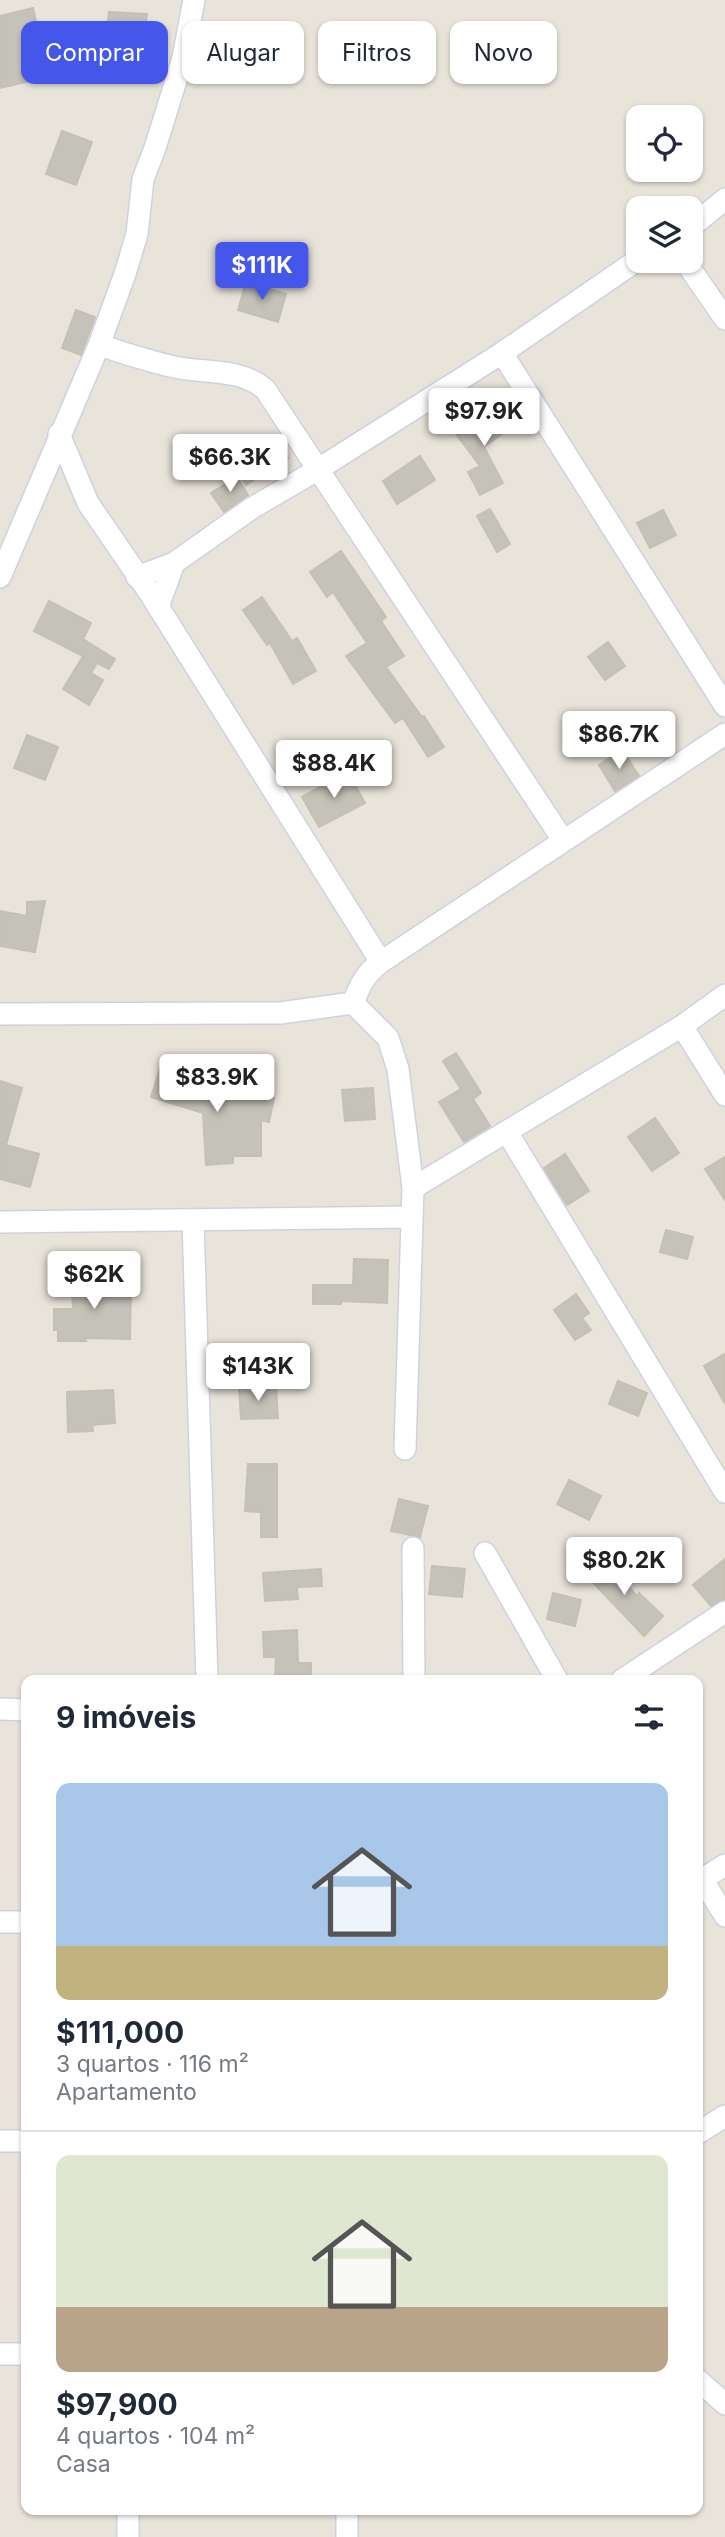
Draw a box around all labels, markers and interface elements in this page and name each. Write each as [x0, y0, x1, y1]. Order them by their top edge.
chip: Comprar [21, 21, 168, 84]
chip: Alugar [182, 21, 304, 84]
chip: Filtros [318, 21, 436, 84]
chip: Novo [450, 21, 557, 84]
map controls [626, 105, 703, 273]
button: locate [626, 105, 703, 182]
button: layers [626, 196, 703, 273]
pin: $111K [213, 243, 311, 302]
text: $111K [231, 251, 293, 279]
pin: $97.9K [427, 388, 541, 448]
text: $97.9K [445, 397, 523, 425]
pin: $66.3K [173, 434, 287, 494]
text: $66.3K [189, 443, 271, 471]
pin: $86.7K [562, 712, 676, 771]
text: $86.7K [578, 720, 660, 748]
pin: $88.4K [277, 740, 391, 800]
text: $88.4K [292, 749, 376, 777]
pin: $83.9K [160, 1054, 274, 1114]
text: $83.9K [175, 1063, 259, 1091]
pin: $62K [53, 1252, 135, 1311]
text: $62K [63, 1260, 125, 1288]
pin: $143K [209, 1344, 307, 1403]
text: $143K [222, 1352, 294, 1380]
pin: $80.2K [567, 1538, 681, 1597]
text: $80.2K [582, 1546, 666, 1574]
icon: filters [630, 1698, 668, 1736]
text: 9 imóveis [56, 1699, 196, 1735]
icon: home [299, 1829, 425, 1955]
text: $111,000 [56, 2014, 184, 2050]
text: 3 quartos · 116 m² [56, 2050, 249, 2078]
text: Apartamento [56, 2078, 197, 2106]
icon: home [299, 2201, 425, 2327]
text: $97,900 [56, 2386, 178, 2422]
text: 4 quartos · 104 m² [56, 2422, 255, 2450]
text: Casa [56, 2450, 111, 2478]

